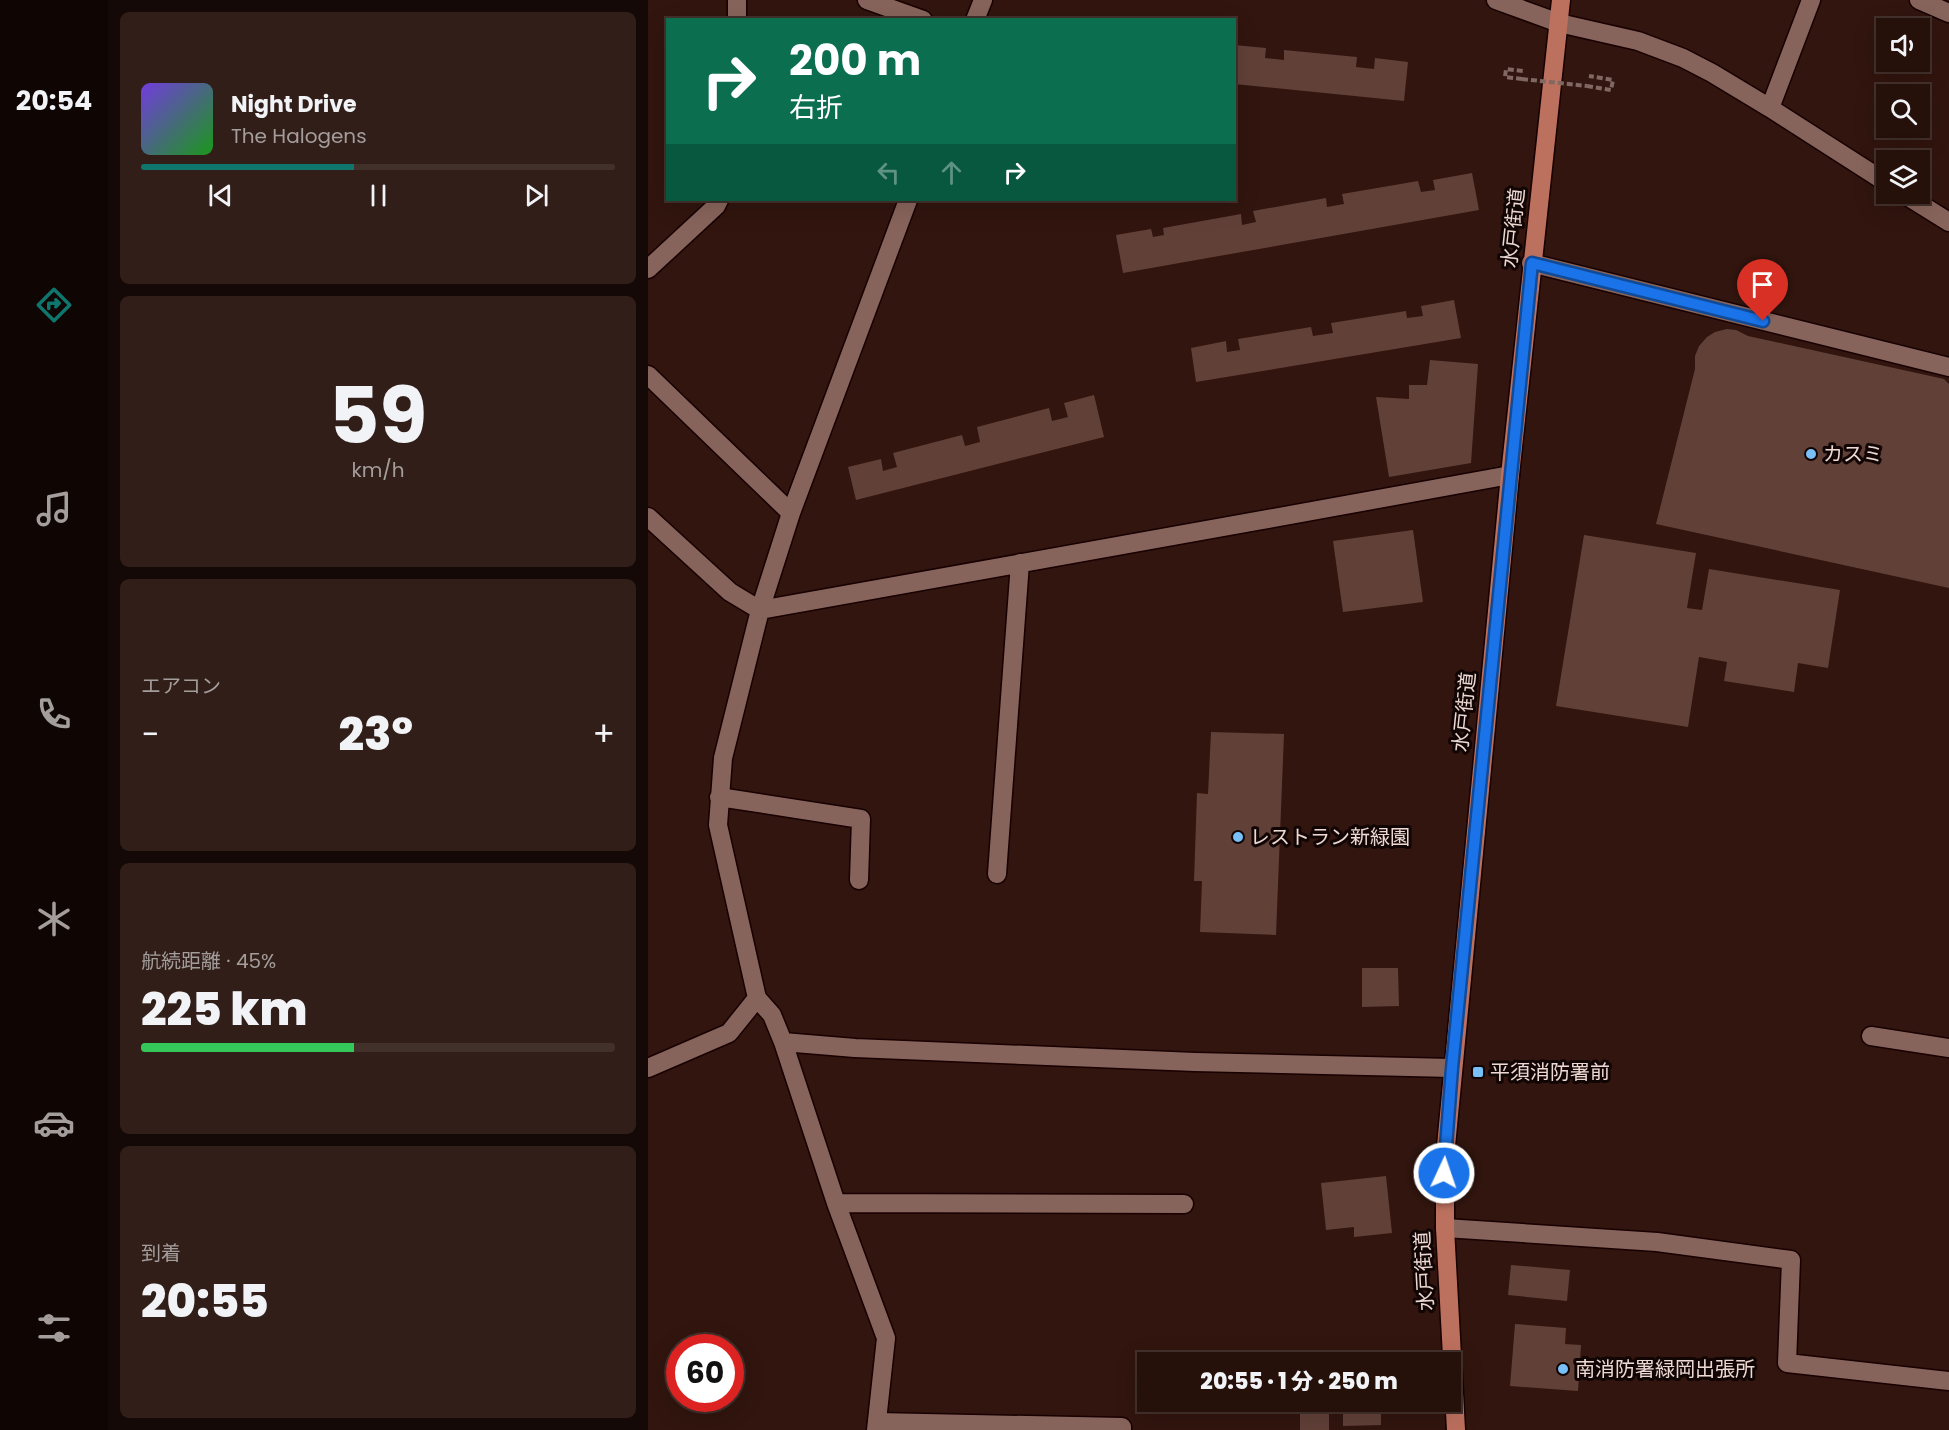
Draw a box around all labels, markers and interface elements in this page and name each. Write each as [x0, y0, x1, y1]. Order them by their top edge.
map controls [1876, 18, 1930, 204]
button: sound [1876, 18, 1930, 72]
text: 200 m [789, 31, 921, 90]
icon: right [690, 42, 768, 120]
text: 20:54 [16, 82, 92, 119]
button: search [1876, 84, 1930, 138]
text: Night Drive [231, 89, 357, 120]
text: 右折 [789, 89, 843, 126]
text: The Halogens [231, 122, 367, 150]
button: layers [1876, 150, 1930, 204]
icon: left [872, 156, 905, 189]
icon: ahead [935, 156, 968, 189]
icon: right [998, 156, 1031, 189]
icon: previous [204, 179, 237, 212]
icon: pause [362, 179, 395, 212]
icon: next [520, 179, 553, 212]
street label: 水戸街道 [1495, 187, 1531, 269]
pin [1737, 259, 1788, 321]
icon: arrive [1746, 268, 1779, 301]
icon: directions [33, 284, 75, 326]
text: 59 [329, 361, 427, 470]
place label: カスミ [1823, 440, 1883, 468]
marker: カスミ [1804, 447, 1818, 461]
text: km/h [351, 456, 405, 484]
icon: music [33, 488, 75, 530]
street label: 水戸街道 [1446, 671, 1482, 753]
text: エアコン [141, 672, 221, 700]
icon: phone [33, 693, 75, 735]
text: 23° [338, 703, 413, 766]
text: − [141, 711, 159, 758]
text: + [592, 711, 615, 758]
place label: レストラン新緑園 [1250, 823, 1410, 851]
marker: レストラン新緑園 [1231, 830, 1245, 844]
icon: climate [33, 898, 75, 940]
text: 航続距離 · 45% [141, 947, 276, 975]
text: 225 km [141, 978, 307, 1041]
place label: 平須消防署前 [1490, 1058, 1610, 1086]
marker: 平須消防署前 [1471, 1065, 1485, 1079]
icon: car [33, 1102, 75, 1144]
position arrow [1412, 1141, 1476, 1205]
street label: 水戸街道 [1408, 1230, 1440, 1312]
text: 到着 [141, 1239, 181, 1267]
text: 20:55 [141, 1270, 269, 1333]
icon: filters [33, 1307, 75, 1349]
speed limit sign: 60 [666, 1334, 744, 1412]
place label: 南消防署緑岡出張所 [1575, 1355, 1755, 1383]
marker: 南消防署緑岡出張所 [1556, 1362, 1570, 1376]
text: 20:55 · 1 分 · 250 m [1200, 1366, 1398, 1397]

